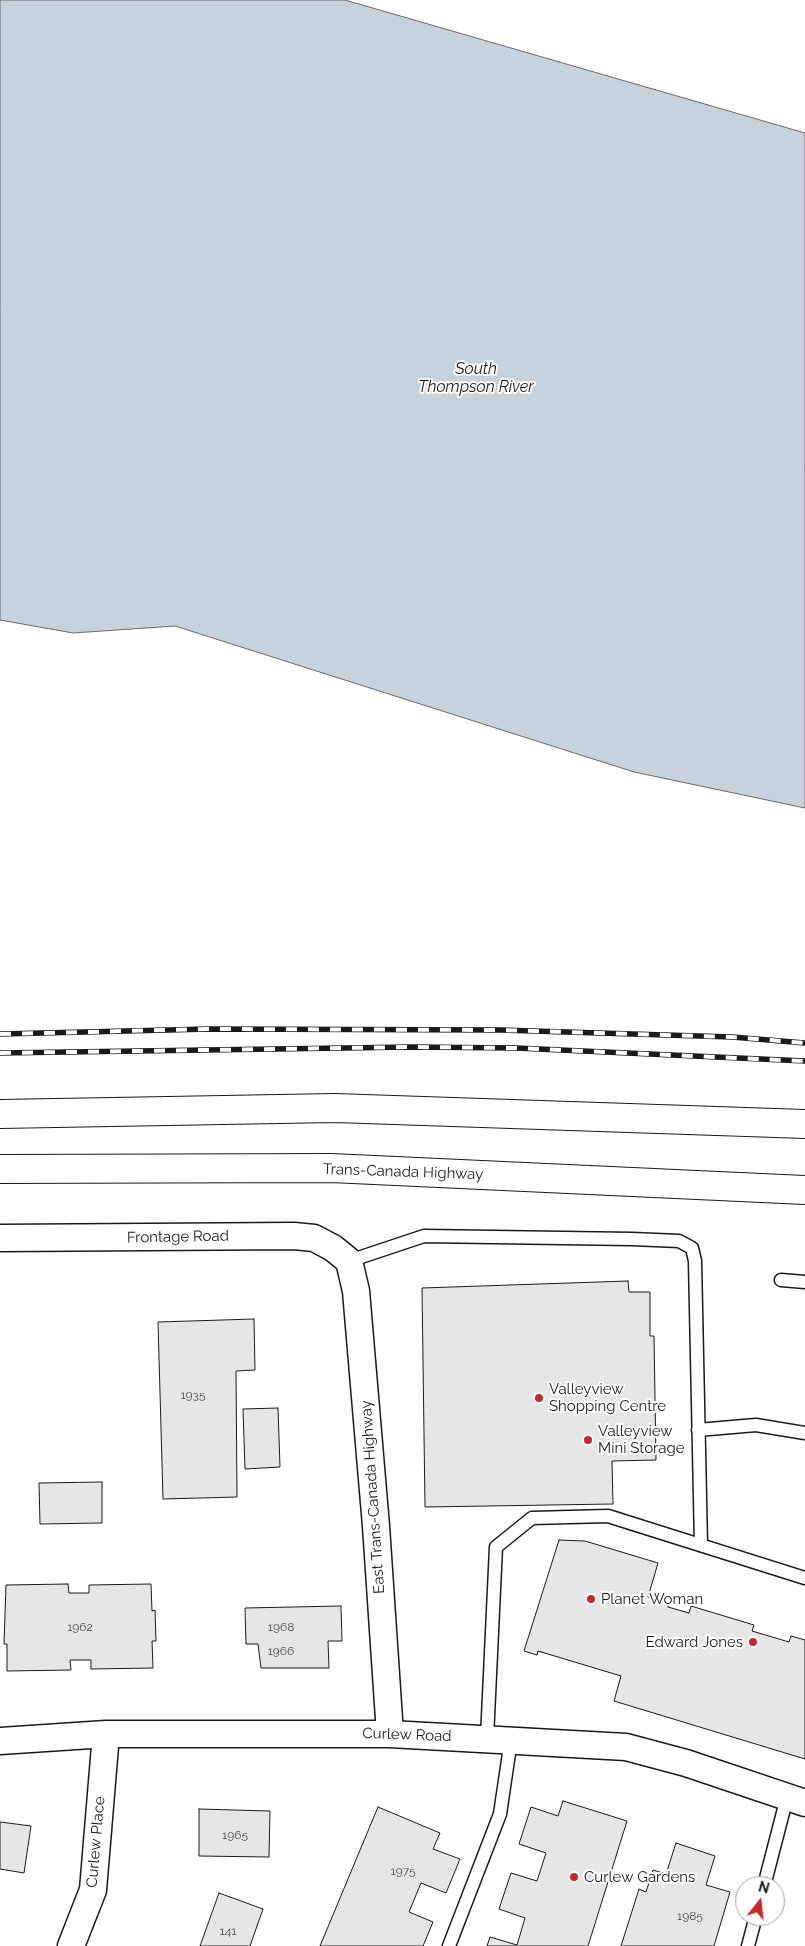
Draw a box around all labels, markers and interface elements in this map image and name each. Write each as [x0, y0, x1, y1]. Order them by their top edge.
water label: South Thompson River [418, 359, 534, 397]
street label: Trans-Canada Highway [322, 1160, 484, 1184]
street label: Frontage Road [127, 1227, 229, 1247]
place label: Valleyview Shopping Centre [549, 1380, 666, 1415]
house number: 1935 [180, 1388, 206, 1402]
marker: Valleyview Shopping Centre [533, 1392, 545, 1404]
street label: East Trans-Canada Highway [357, 1400, 389, 1594]
place label: Valleyview Mini Storage [598, 1422, 685, 1457]
marker: Valleyview Mini Storage [582, 1434, 594, 1446]
place label: Planet Woman [601, 1590, 703, 1608]
marker: Planet Woman [585, 1593, 597, 1605]
house number: 1962 [67, 1620, 93, 1634]
house number: 1968 [268, 1620, 294, 1634]
place label: Edward Jones [646, 1633, 743, 1651]
marker: Edward Jones [747, 1636, 759, 1648]
house number: 1966 [268, 1644, 294, 1658]
street label: Curlew Road [362, 1724, 452, 1746]
street label: Curlew Place [83, 1796, 109, 1888]
house number: 1965 [222, 1828, 248, 1842]
house number: 1975 [391, 1864, 415, 1878]
place label: Curlew Gardens [584, 1868, 695, 1886]
marker: Curlew Gardens [568, 1871, 580, 1883]
north arrow [735, 1876, 785, 1926]
text: N [757, 1878, 771, 1897]
house number: 1985 [677, 1909, 703, 1923]
house number: 141 [220, 1924, 236, 1938]

